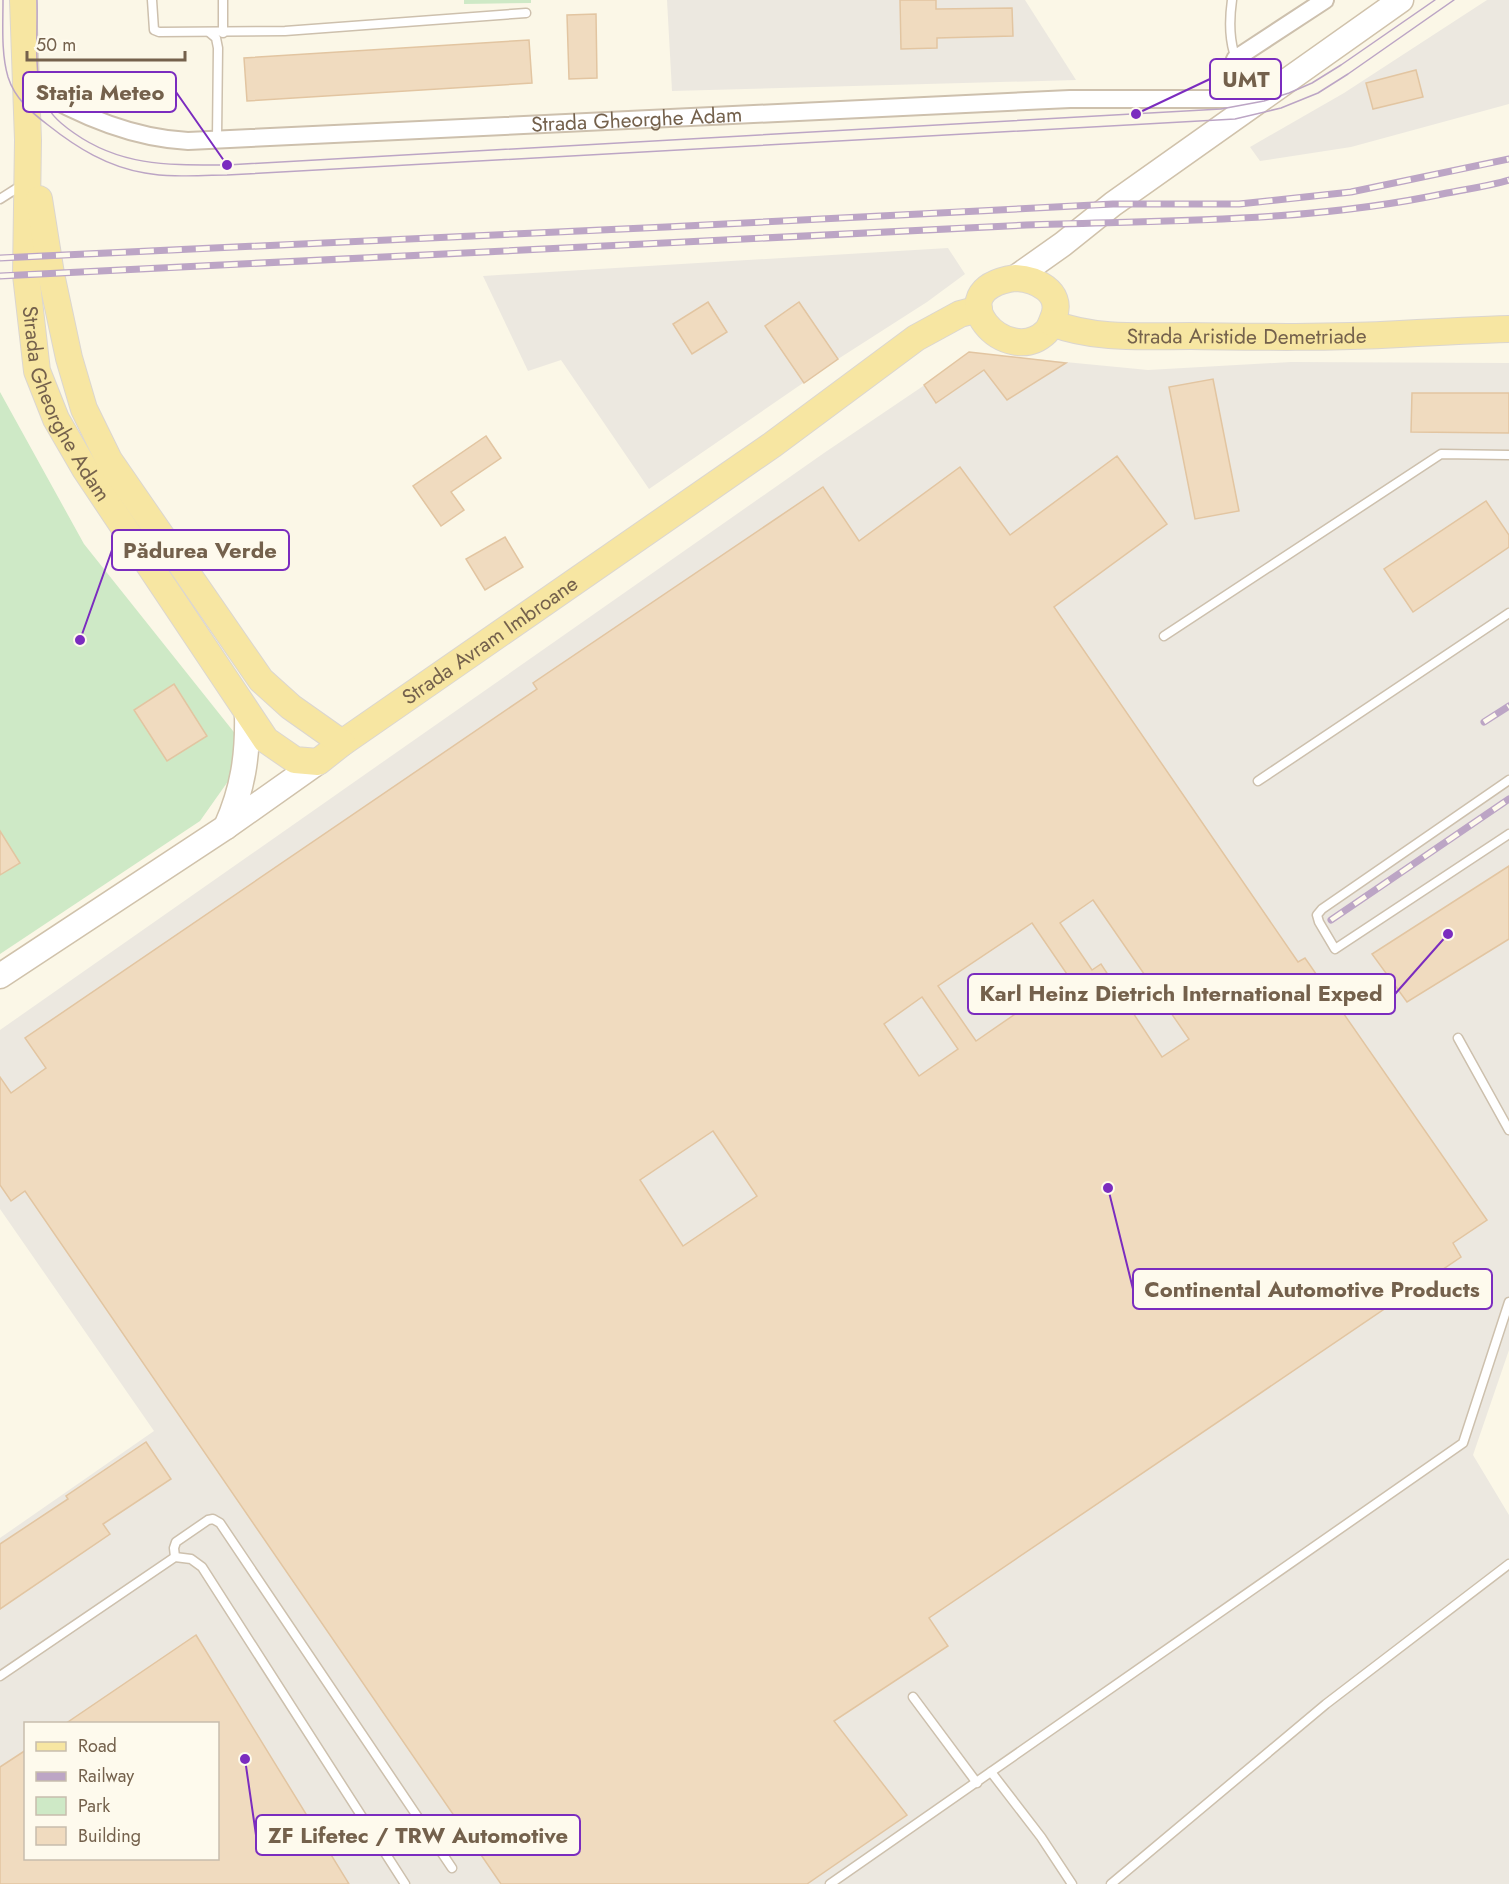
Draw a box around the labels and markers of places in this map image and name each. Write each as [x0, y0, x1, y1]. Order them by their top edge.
callout: UMT [1210, 59, 1281, 99]
callout: Stația Meteo [23, 72, 176, 112]
callout: Pădurea Verde [112, 530, 289, 570]
callout: Karl Heinz Dietrich International Exped [968, 974, 1395, 1014]
callout: Continental Automotive Products [1133, 1269, 1492, 1309]
callout: ZF Lifetec / TRW Automotive [256, 1815, 580, 1855]

